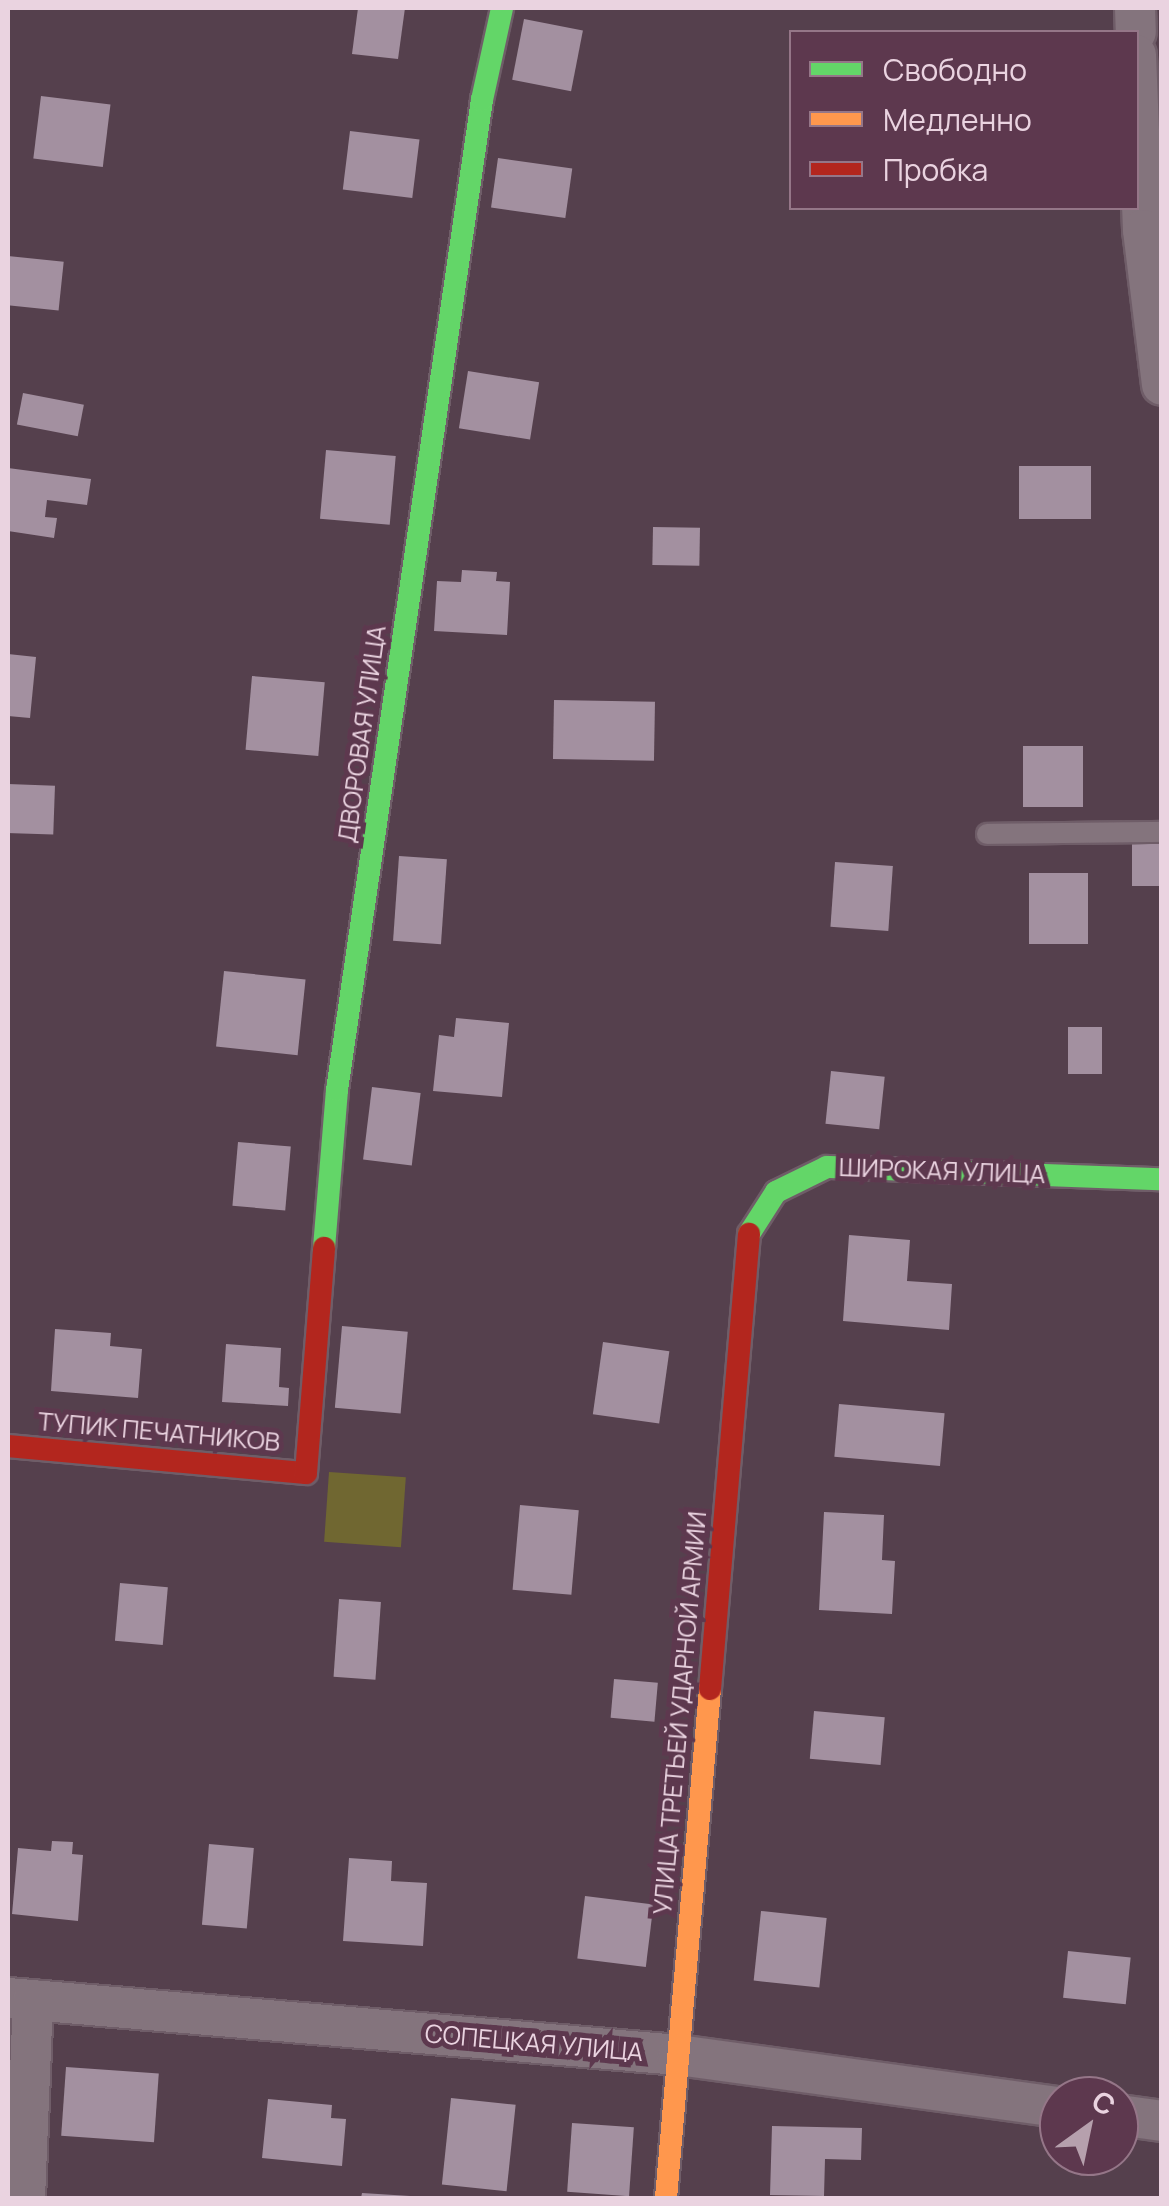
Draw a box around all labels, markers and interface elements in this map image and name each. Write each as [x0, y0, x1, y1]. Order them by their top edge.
legend [789, 30, 1139, 210]
text: Свободно [883, 49, 1027, 90]
text: Медленно [883, 99, 1032, 140]
text: Пробка [883, 149, 988, 190]
street label: ДВОРОВАЯ УЛИЦА [332, 623, 392, 845]
street label: ШИРОКАЯ УЛИЦА [838, 1152, 1046, 1190]
street label: ТУПИК ПЕЧАТНИКОВ [36, 1406, 282, 1458]
street label: УЛИЦА ТРЕТЬЕЙ УДАРНОЙ АРМИИ [647, 1510, 713, 1916]
street label: СОПЕЦКАЯ УЛИЦА [424, 2019, 644, 2067]
north arrow [1039, 2076, 1139, 2176]
text: С [1085, 2081, 1123, 2124]

